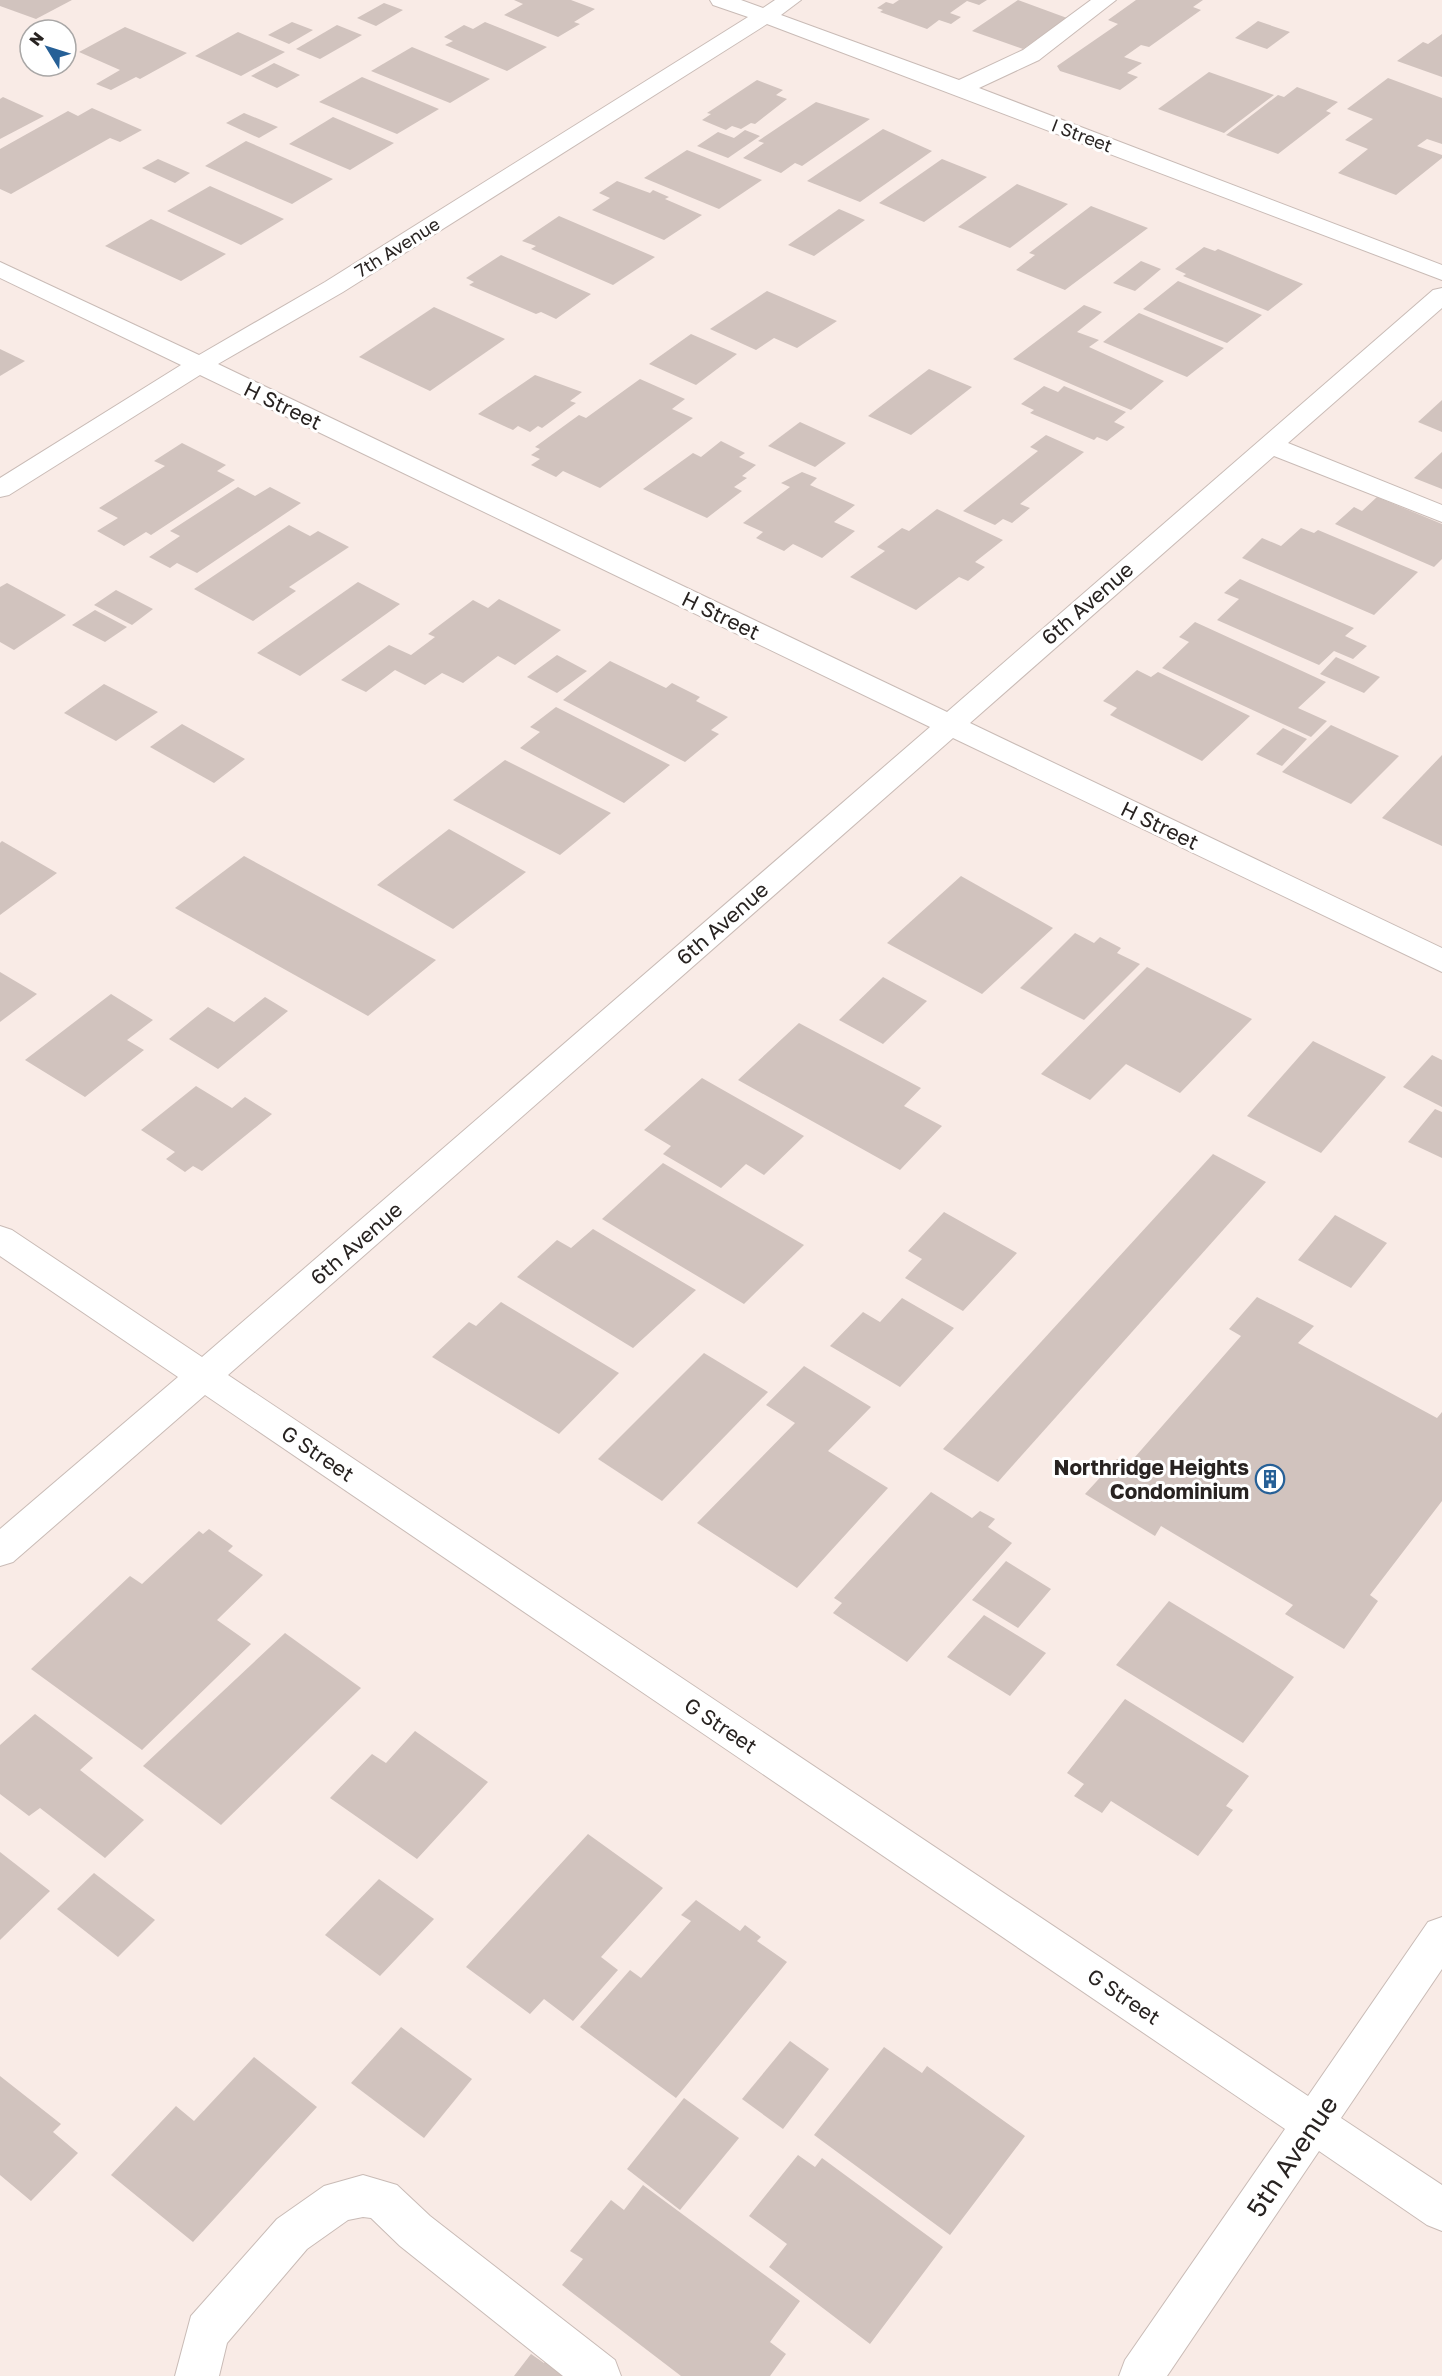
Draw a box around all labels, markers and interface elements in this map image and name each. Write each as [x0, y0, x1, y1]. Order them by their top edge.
north arrow [18, 18, 78, 78]
text: N [25, 28, 48, 50]
street label: I Street [1048, 113, 1116, 157]
street label: 7th Avenue [351, 212, 443, 282]
street label: H Street [240, 375, 326, 435]
street label: 6th Avenue [1036, 556, 1138, 650]
street label: H Street [678, 585, 764, 645]
street label: H Street [1117, 795, 1203, 855]
street label: 6th Avenue [671, 876, 773, 970]
street label: 6th Avenue [305, 1196, 407, 1290]
street label: G Street [277, 1419, 359, 1487]
place label: Northridge Heights Condominium [1053, 1454, 1249, 1504]
building icon: Northridge Heights Condominium [1254, 1463, 1286, 1495]
street label: G Street [680, 1691, 762, 1759]
street label: G Street [1083, 1962, 1165, 2030]
street label: 5th Avenue [1240, 2089, 1344, 2223]

